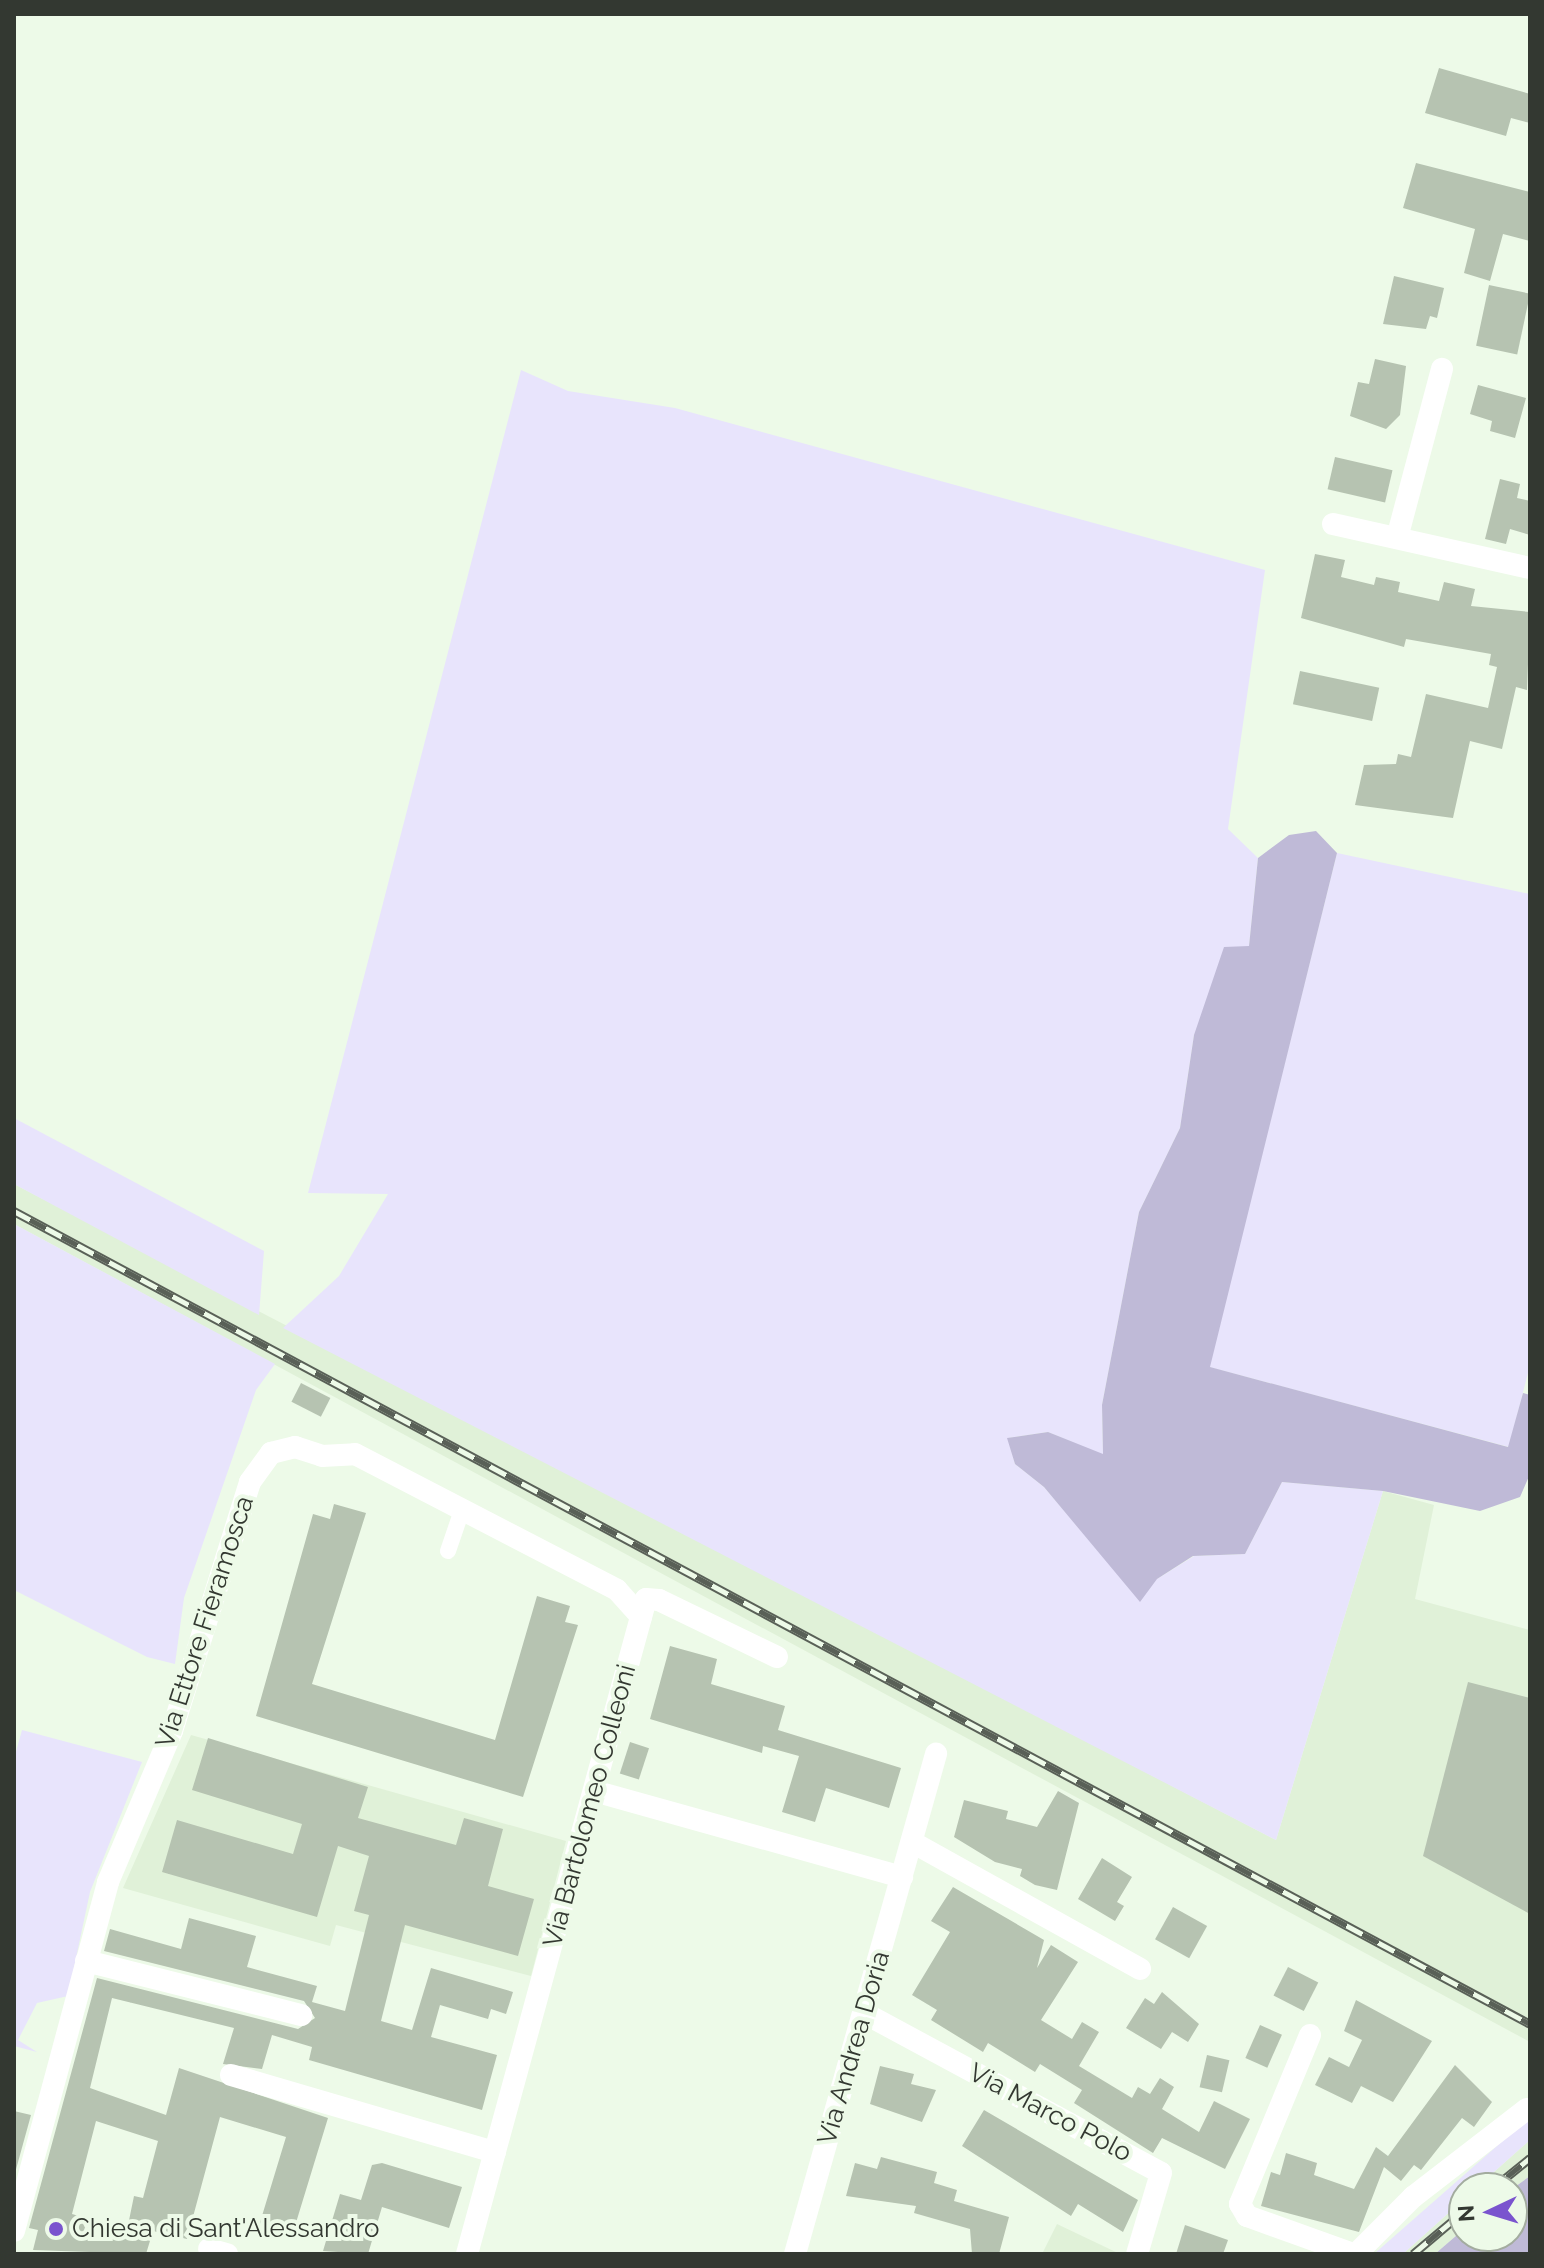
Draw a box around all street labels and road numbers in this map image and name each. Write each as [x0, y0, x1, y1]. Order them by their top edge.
street label: Via Ettore Fieramosca [150, 1492, 260, 1752]
street label: Via Bartolomeo Colleoni [537, 1661, 643, 1951]
street label: Via Andrea Doria [811, 1947, 897, 2149]
street label: Via Marco Polo [963, 2057, 1137, 2169]

